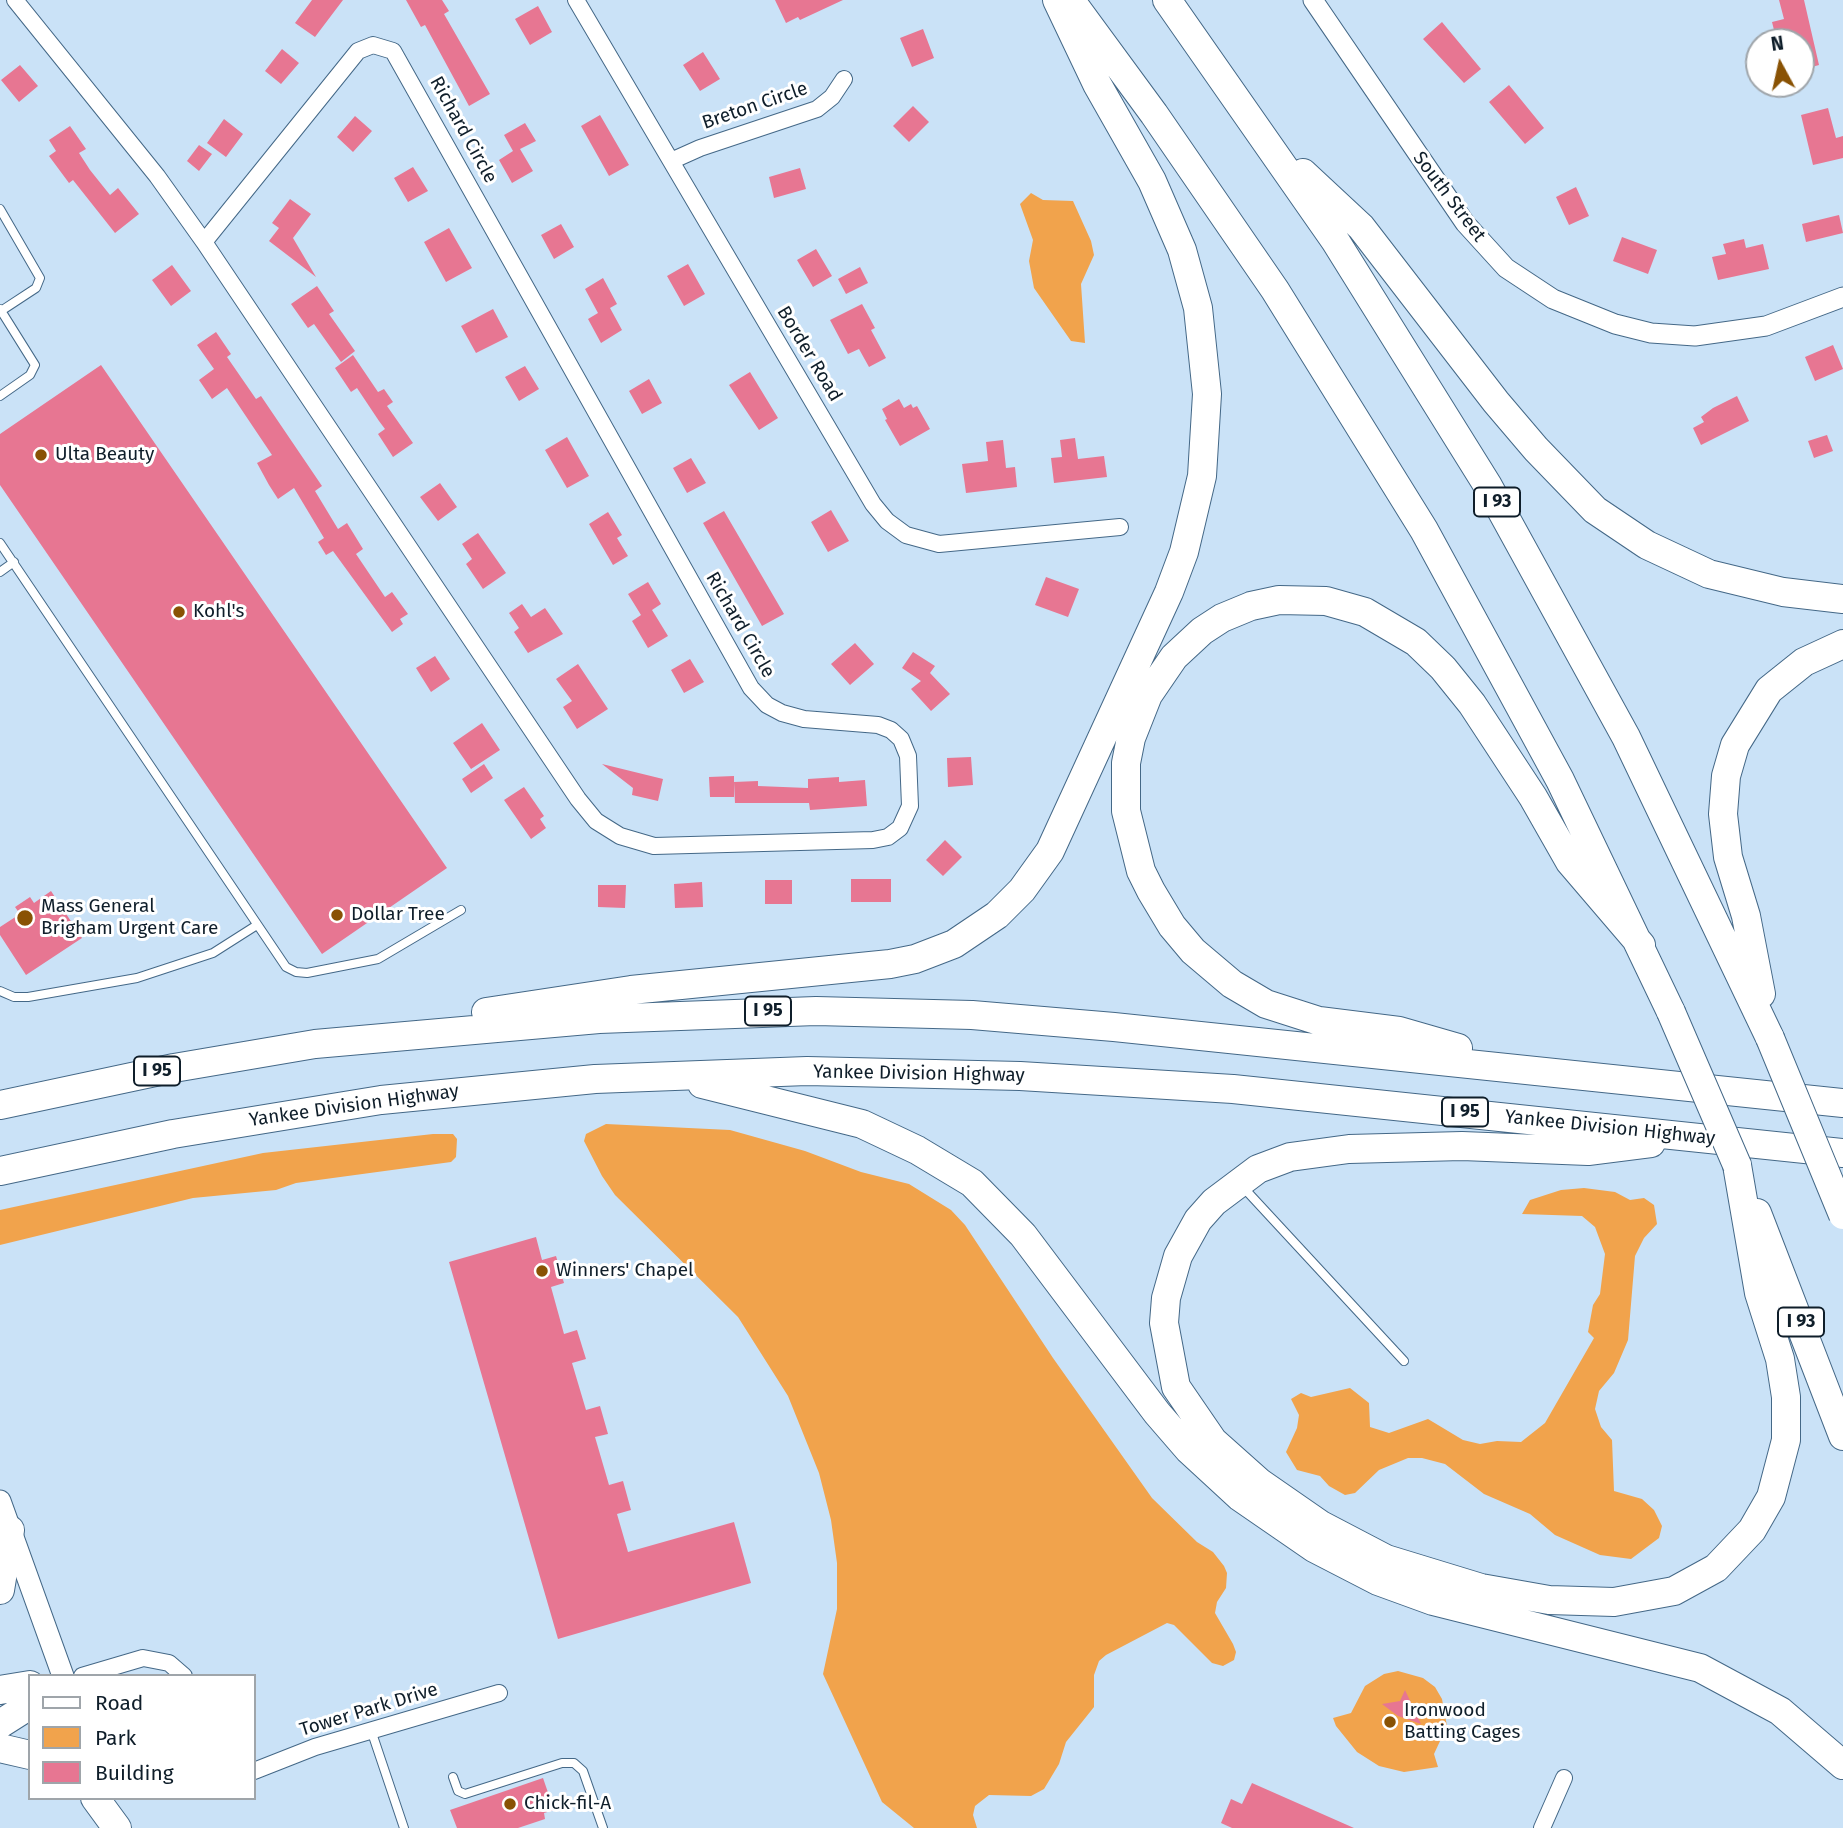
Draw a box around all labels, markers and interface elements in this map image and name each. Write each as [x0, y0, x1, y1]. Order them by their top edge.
north arrow [1745, 28, 1815, 98]
text: N [1769, 31, 1785, 56]
street label: Richard Circle [424, 73, 502, 187]
street label: Breton Circle [699, 77, 811, 135]
street label: South Street [1408, 147, 1490, 247]
street label: Border Road [772, 302, 846, 406]
place label: Ulta Beauty [55, 444, 154, 466]
marker: Ulta Beauty [33, 447, 49, 463]
road number: I 93 [1474, 488, 1520, 516]
street label: Richard Circle [701, 568, 779, 682]
place label: Kohl's [193, 601, 244, 623]
marker: Kohl's [171, 604, 187, 620]
place label: Mass General Brigham Urgent Care [41, 896, 218, 940]
place label: Dollar Tree [351, 904, 445, 926]
marker: Dollar Tree [329, 907, 345, 923]
marker: Mass General Brigham Urgent Care [15, 908, 35, 928]
road number: I 95 [745, 996, 791, 1026]
road number: I 95 [134, 1056, 180, 1086]
street label: Yankee Division Highway [813, 1061, 1025, 1087]
street label: Yankee Division Highway [248, 1080, 460, 1132]
road number: I 95 [1442, 1098, 1488, 1126]
street label: Yankee Division Highway [1504, 1106, 1716, 1150]
place label: Winners' Chapel [556, 1260, 694, 1282]
marker: Winners' Chapel [534, 1263, 550, 1279]
road number: I 93 [1778, 1308, 1824, 1336]
legend [28, 1674, 256, 1800]
street label: Tower Park Drive [297, 1678, 441, 1742]
text: Road [95, 1690, 143, 1716]
place label: Ironwood Batting Cages [1404, 1700, 1520, 1744]
marker: Ironwood Batting Cages [1382, 1714, 1398, 1730]
text: Park [95, 1725, 136, 1751]
text: Building [95, 1760, 174, 1786]
place label: Chick-fil-A [524, 1793, 611, 1815]
marker: Chick-fil-A [502, 1796, 518, 1812]

